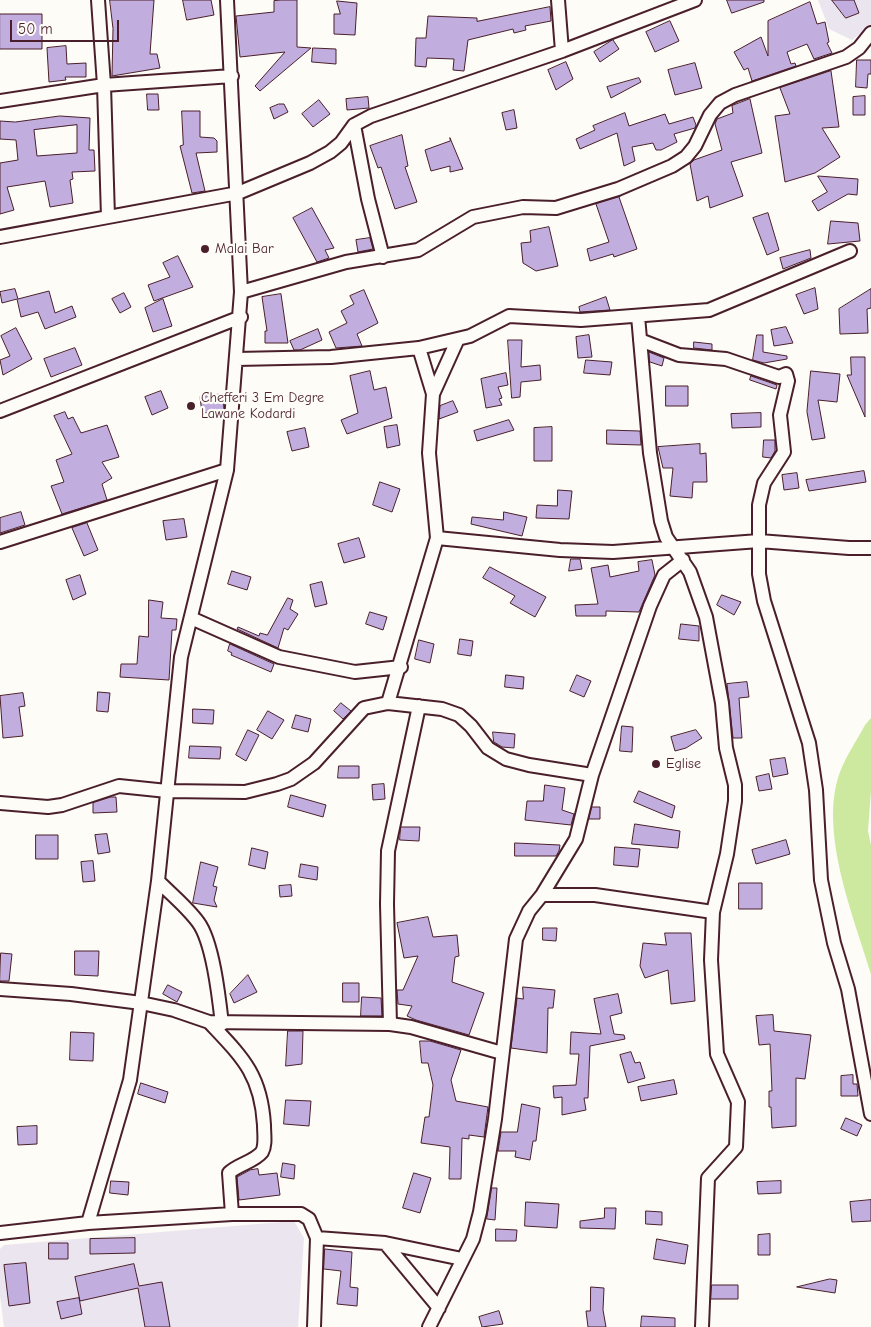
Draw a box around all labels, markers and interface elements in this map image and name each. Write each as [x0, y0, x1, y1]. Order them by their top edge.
scale bar [12, 10, 121, 42]
text: 50 m [18, 20, 53, 38]
place label: Malai Bar [215, 241, 274, 257]
marker: Malai Bar [199, 243, 211, 255]
place label: Chefferi 3 Em Degre Lawane Kodardi [201, 390, 324, 422]
marker: Chefferi 3 Em Degre Lawane Kodardi [185, 400, 197, 412]
place label: Eglise [666, 756, 701, 772]
marker: Eglise [650, 758, 662, 770]

